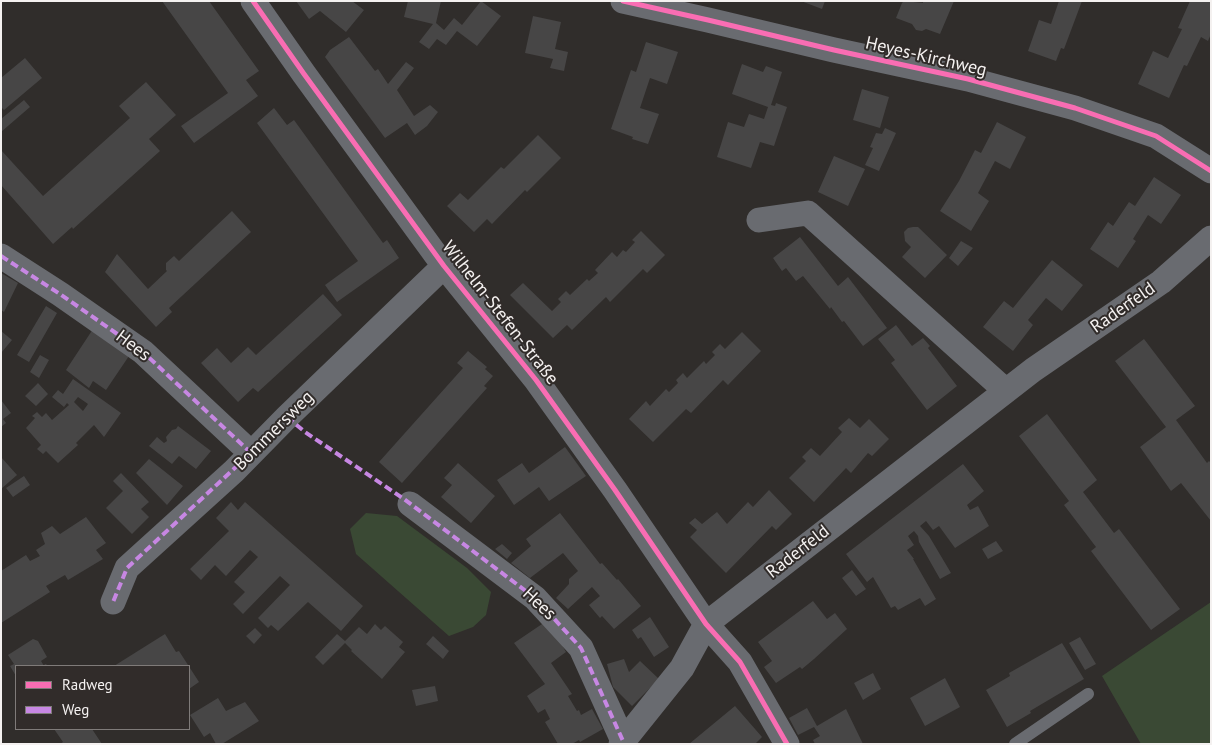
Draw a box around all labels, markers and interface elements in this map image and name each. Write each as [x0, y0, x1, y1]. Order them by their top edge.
street label: Heyes-Kirchweg [863, 33, 989, 81]
street label: Wilhelm-Stefen-Straße [437, 237, 563, 389]
street label: Raderfeld [1086, 278, 1160, 338]
street label: Hees [111, 326, 155, 366]
street label: Bommersweg [230, 387, 318, 475]
street label: Raderfeld [762, 521, 834, 583]
street label: Hees [518, 583, 560, 625]
legend [15, 665, 190, 730]
text: Radweg [62, 675, 113, 694]
text: Weg [62, 700, 89, 719]

